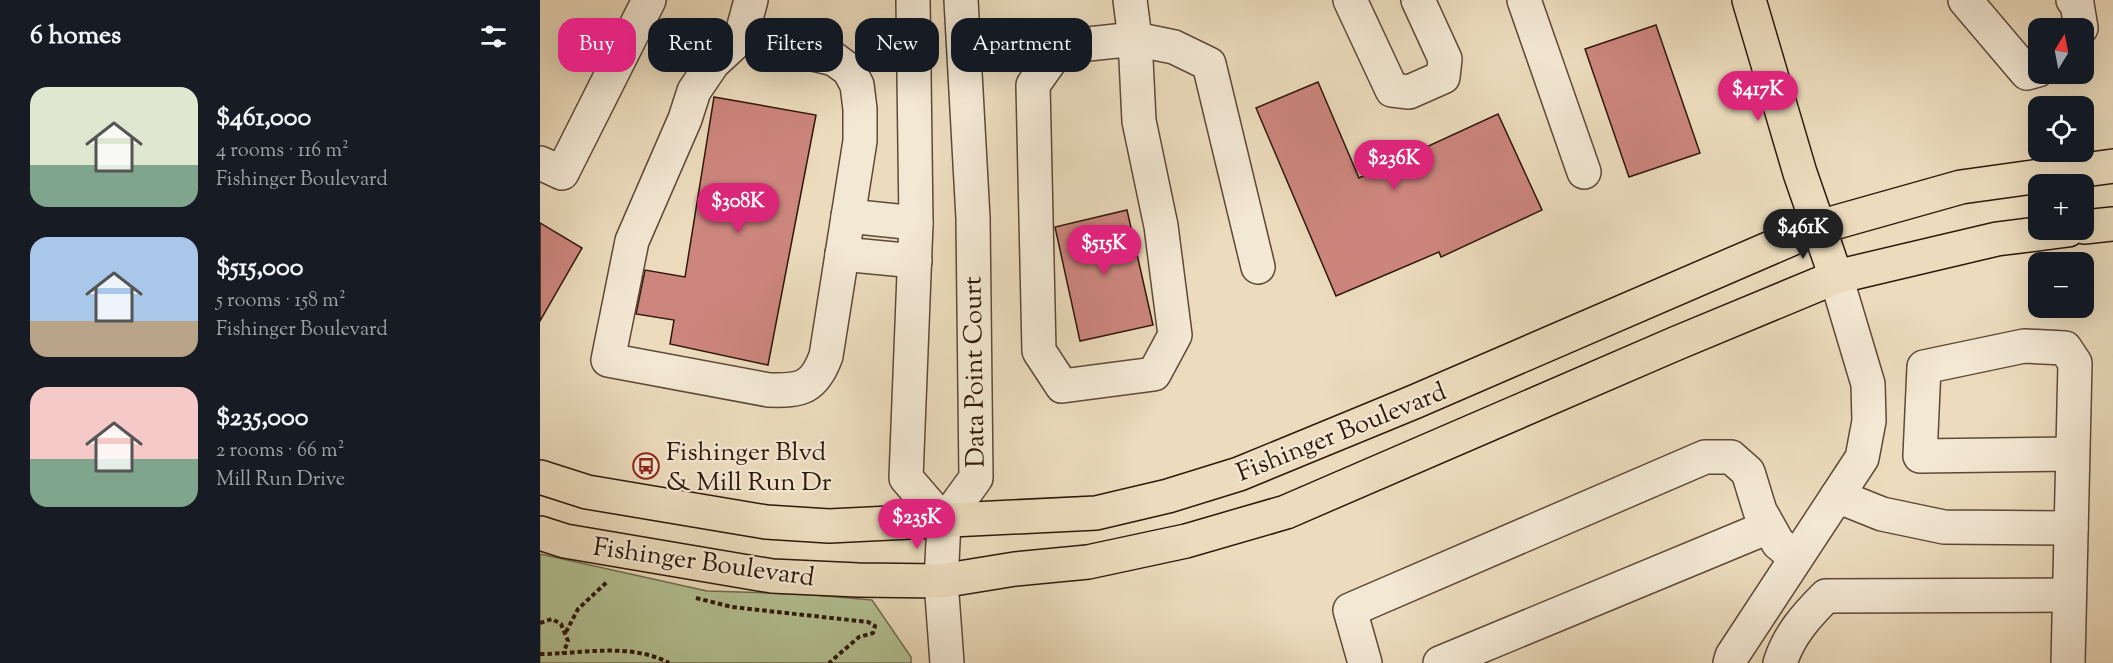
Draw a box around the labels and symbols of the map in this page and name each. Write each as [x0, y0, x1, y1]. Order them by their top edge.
north arrow [2028, 18, 2094, 84]
pin: $417K [1716, 71, 1800, 122]
pin: $236K [1352, 140, 1436, 191]
pin: $308K [696, 183, 780, 234]
pin: $461K [1761, 209, 1845, 260]
pin: $515K [1062, 225, 1146, 276]
street label: Data Point Court [955, 276, 996, 468]
street label: Fishinger Boulevard [1231, 374, 1453, 492]
place label: Fishinger Blvd & Mill Run Dr [666, 435, 832, 502]
bus stop icon: Fishinger Blvd & Mill Run Dr [631, 451, 661, 481]
pin: $235K [875, 499, 959, 550]
street label: Fishinger Boulevard [591, 530, 817, 597]

